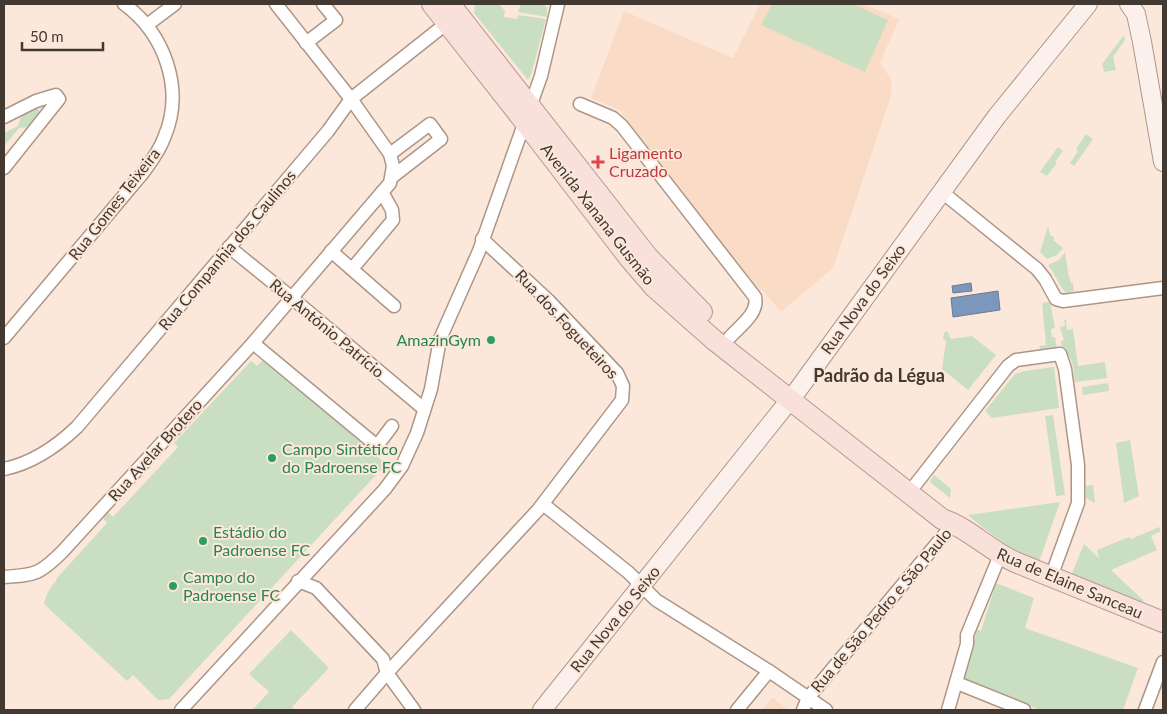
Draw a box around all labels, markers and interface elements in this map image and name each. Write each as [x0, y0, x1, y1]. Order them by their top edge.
scale bar [22, 20, 104, 52]
text: 50 m [30, 27, 64, 45]
street label: Avenida Xanana Gusmão [537, 139, 659, 288]
place label: Ligamento Cruzado [609, 143, 683, 180]
street label: Rua Gomes Teixeira [64, 144, 163, 263]
marker: Ligamento Cruzado [591, 155, 605, 169]
street label: Rua Companhia dos Caulinos [154, 166, 299, 334]
street label: Rua Nova do Seixo [816, 240, 909, 357]
street label: Rua dos Fogueteiros [512, 265, 623, 382]
street label: Rua António Patrício [266, 274, 388, 381]
place label: AmazinGym [396, 330, 481, 349]
marker: AmazinGym [485, 334, 497, 346]
district label: Padrão da Légua [813, 364, 945, 386]
street label: Rua Avelar Brotero [104, 394, 206, 505]
place label: Campo Sintético do Padroense FC [282, 439, 402, 476]
marker: Campo Sintético do Padroense FC [266, 452, 278, 464]
place label: Estádio do Padroense FC [213, 522, 311, 559]
street label: Rua de São Pedro e São Paulo [806, 524, 955, 696]
marker: Estádio do Padroense FC [197, 535, 209, 547]
street label: Rua de Elaine Sanceau [994, 543, 1146, 622]
street label: Rua Nova do Seixo [566, 562, 663, 676]
place label: Campo do Padroense FC [183, 567, 281, 604]
marker: Campo do Padroense FC [167, 580, 179, 592]

